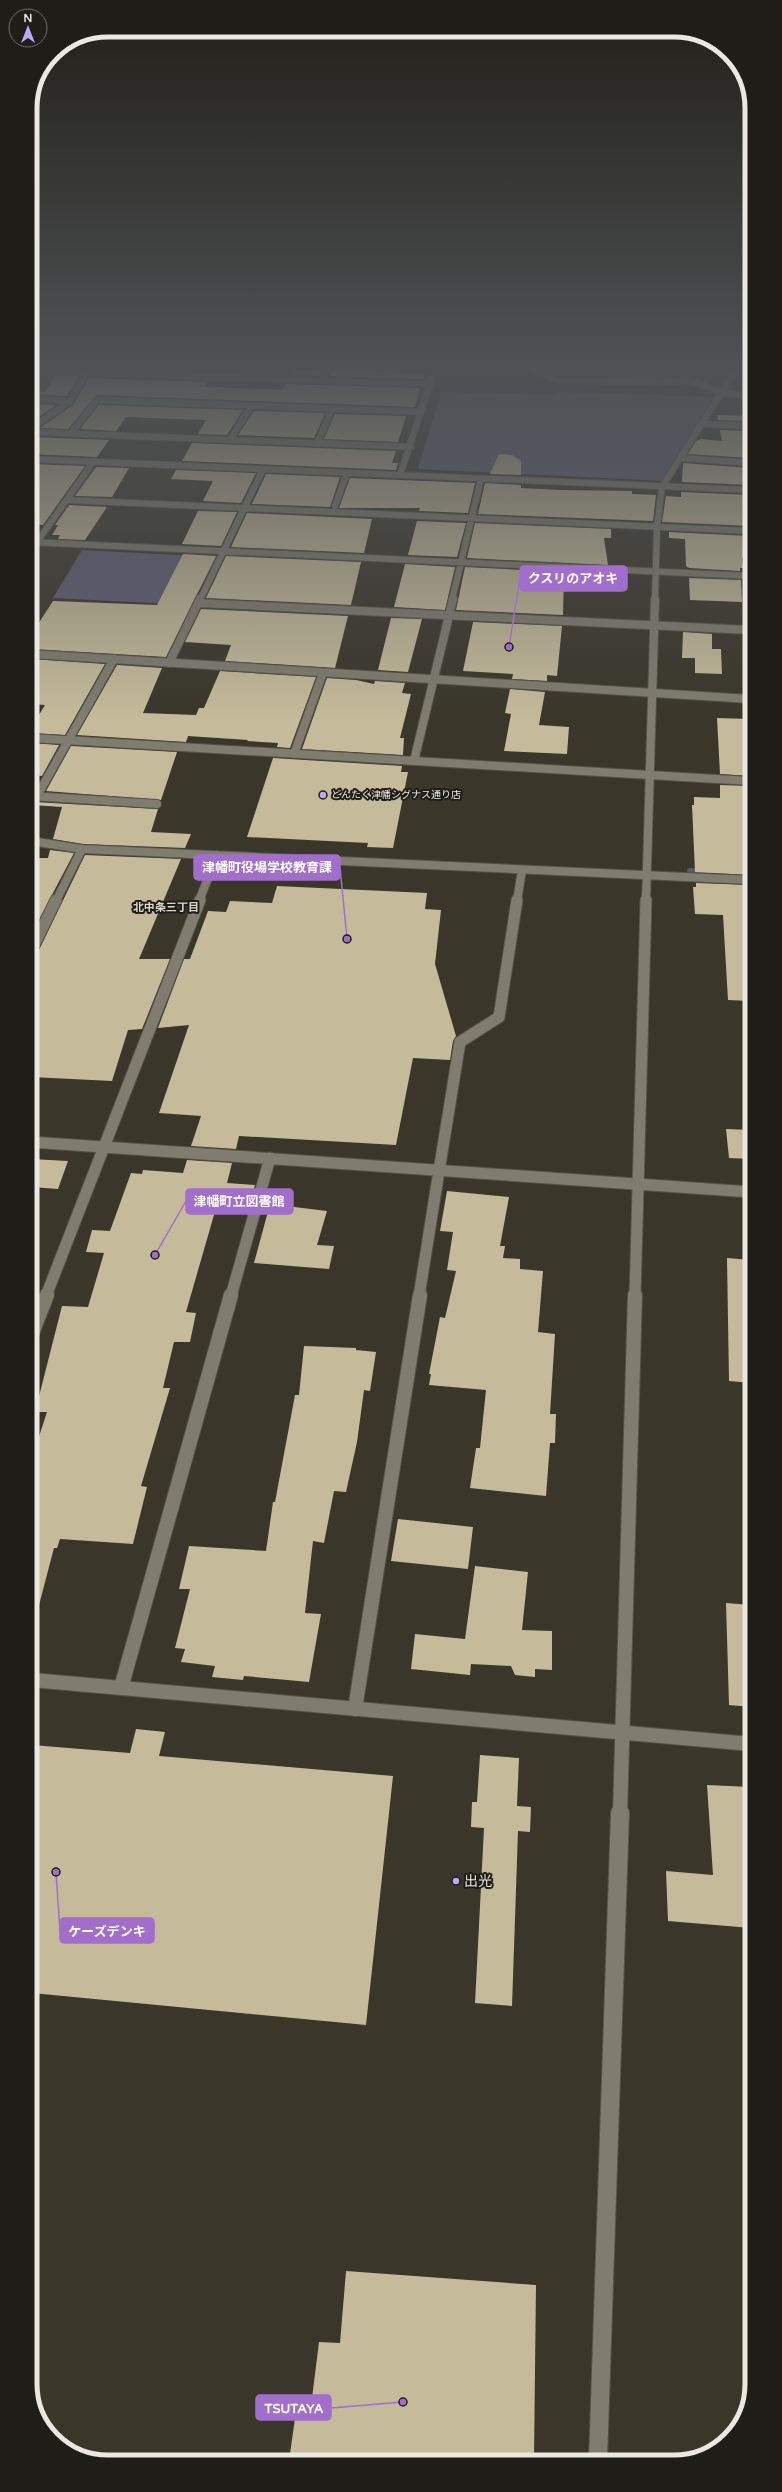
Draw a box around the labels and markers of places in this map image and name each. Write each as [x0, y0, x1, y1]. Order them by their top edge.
callout: クスリのアオキ [520, 566, 627, 591]
place label: どんたく津幡シグナス通り店 [331, 789, 461, 801]
marker: どんたく津幡シグナス通り店 [318, 790, 328, 800]
callout: 津幡町役場学校教育課 [194, 855, 340, 880]
callout: 津幡町立図書館 [186, 1189, 293, 1214]
place label: 出光 [464, 1873, 492, 1890]
marker: 出光 [451, 1876, 461, 1886]
callout: ケーズデンキ [60, 1918, 154, 1943]
callout: TSUTAYA [256, 2395, 331, 2420]

